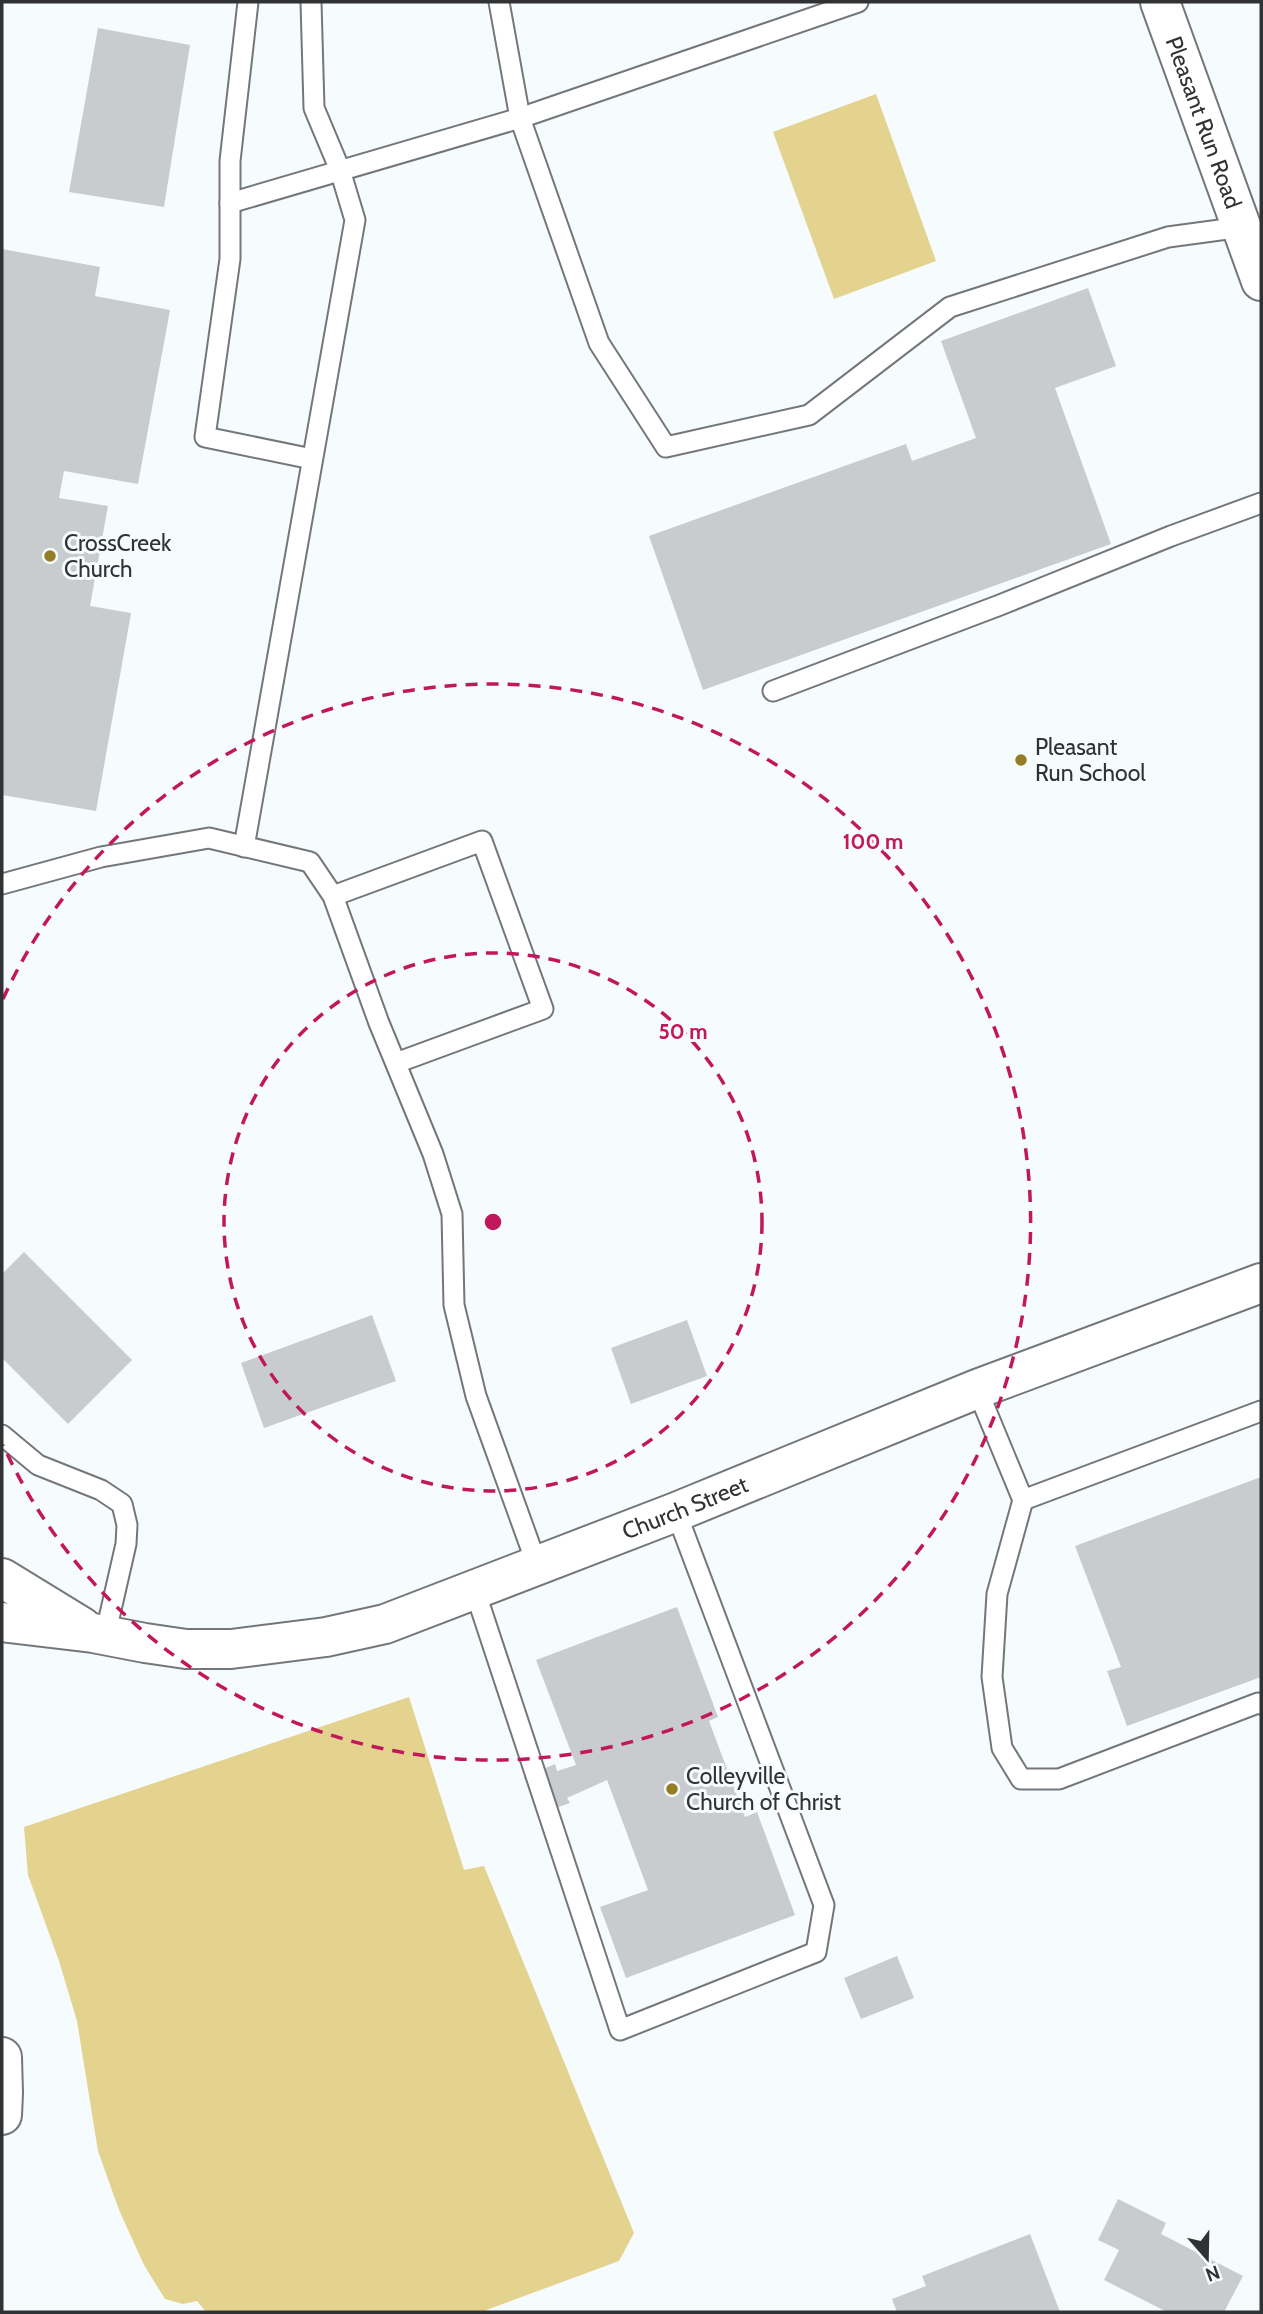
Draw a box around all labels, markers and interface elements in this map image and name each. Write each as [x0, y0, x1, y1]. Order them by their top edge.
street label: Pleasant Run Road [1160, 32, 1248, 212]
place label: CrossCreek Church [64, 529, 172, 583]
marker: CrossCreek Church [42, 548, 58, 564]
place label: Pleasant Run School [1035, 733, 1146, 787]
marker: Pleasant Run School [1013, 752, 1029, 768]
text: 100 m [843, 829, 903, 854]
text: 50 m [658, 1019, 708, 1044]
centre of rings [481, 1210, 505, 1234]
street label: Church Street [618, 1470, 752, 1545]
place label: Colleyville Church of Christ [686, 1762, 841, 1816]
marker: Colleyville Church of Christ [664, 1781, 680, 1797]
north arrow [1172, 2223, 1242, 2293]
text: N [1202, 2260, 1223, 2287]

